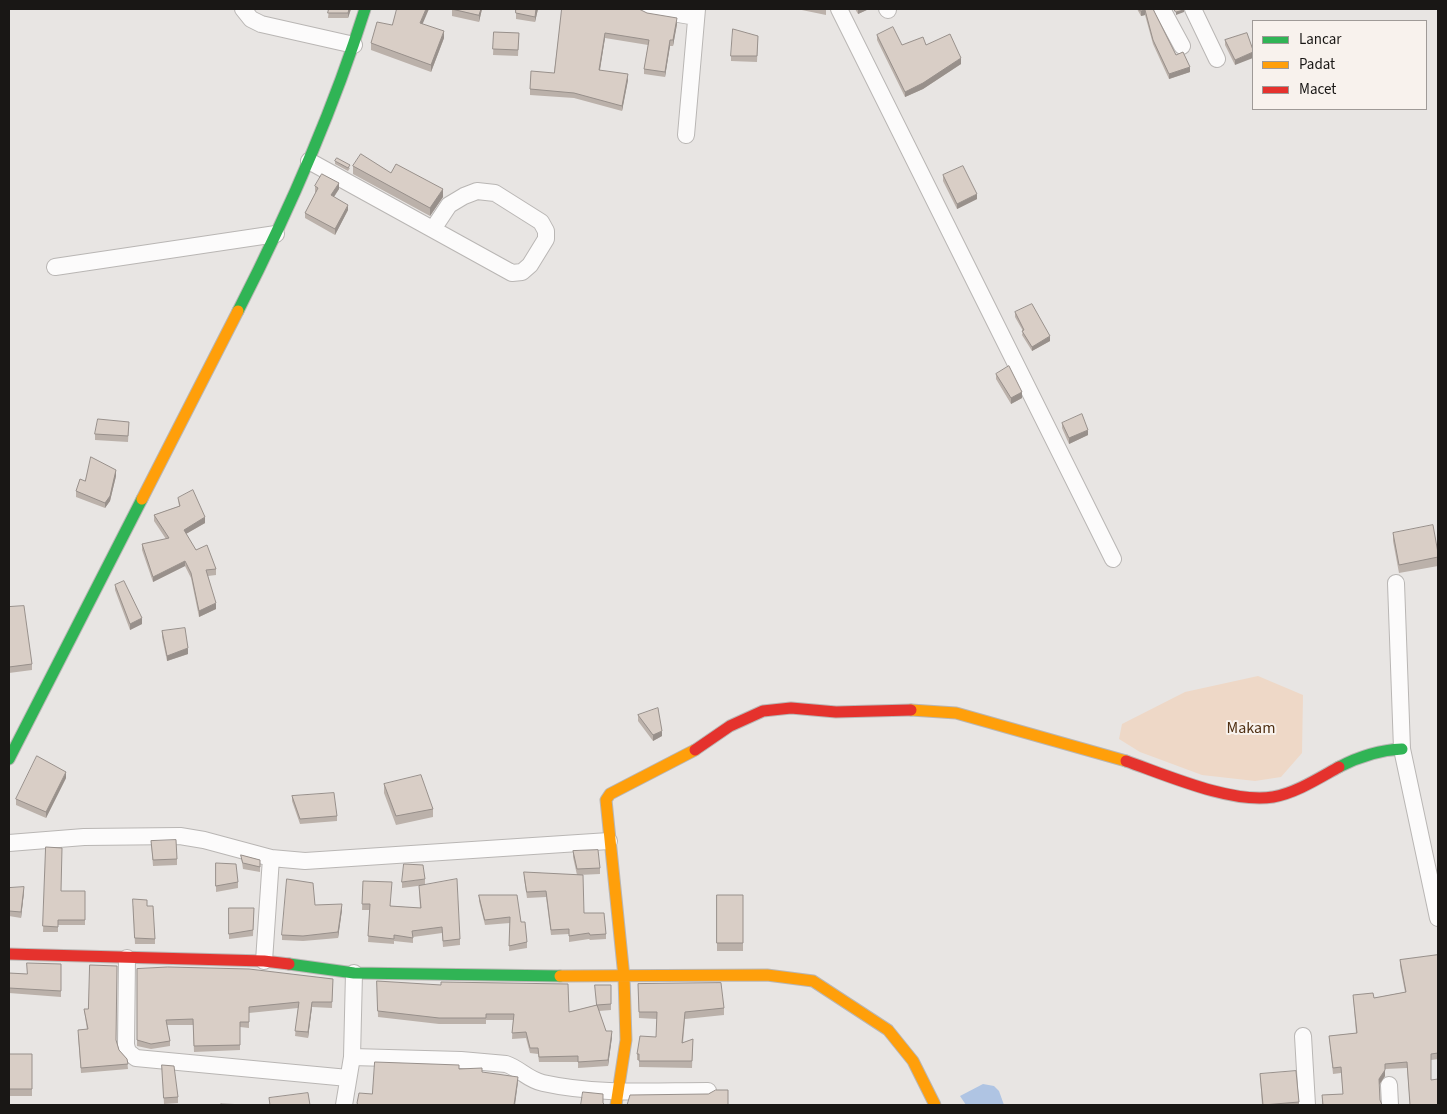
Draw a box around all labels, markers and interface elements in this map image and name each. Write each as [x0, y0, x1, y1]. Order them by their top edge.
legend [1252, 20, 1427, 110]
text: Lancar [1299, 29, 1342, 50]
text: Padat [1299, 54, 1335, 75]
text: Macet [1299, 79, 1336, 100]
park label: Makam [1227, 719, 1275, 739]

